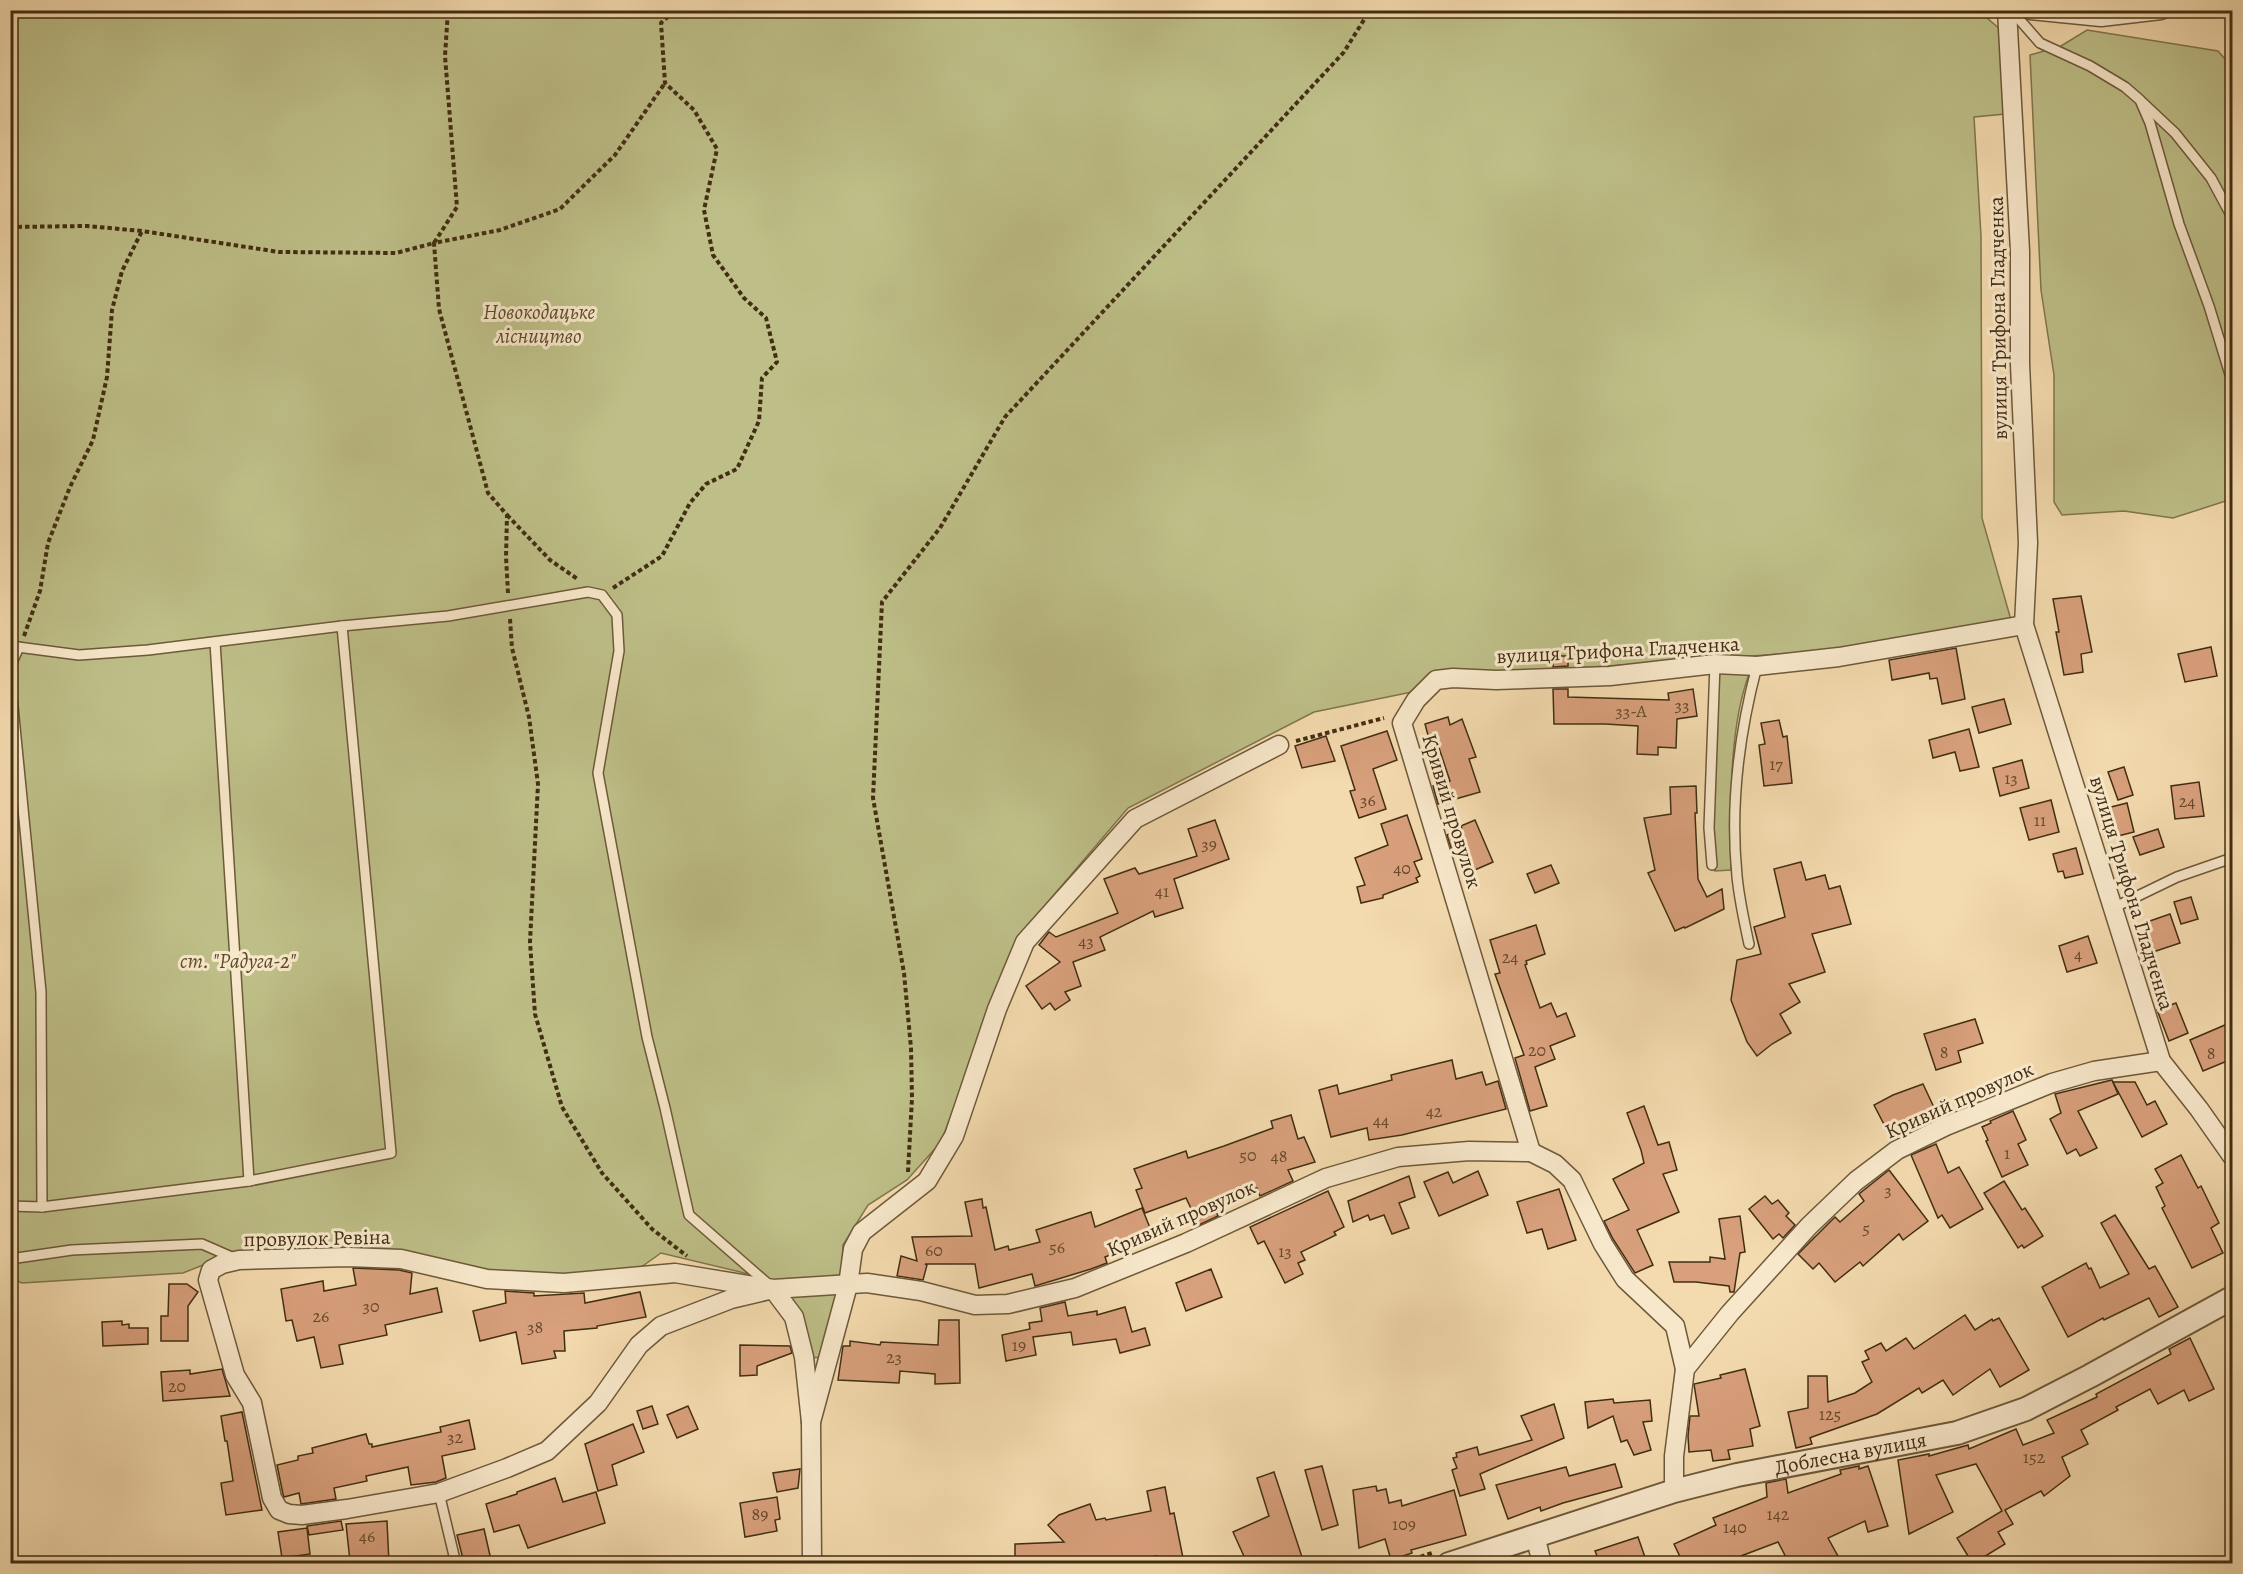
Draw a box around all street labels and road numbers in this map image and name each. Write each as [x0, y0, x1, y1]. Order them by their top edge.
street label: вулиця Трифона Гладченка [1982, 196, 2014, 440]
street label: вулиця Трифона Гладченка [1496, 630, 1741, 670]
street label: Кривий провулок [1415, 730, 1489, 892]
street label: вулиця Трифона Гладченка [2083, 772, 2181, 1014]
street label: Кривий провулок [1880, 1055, 2038, 1145]
street label: Кривий провулок [1102, 1173, 1260, 1263]
street label: провулок Ревіна [243, 1223, 391, 1253]
street label: Доблесна вулиця [1772, 1425, 1929, 1482]

